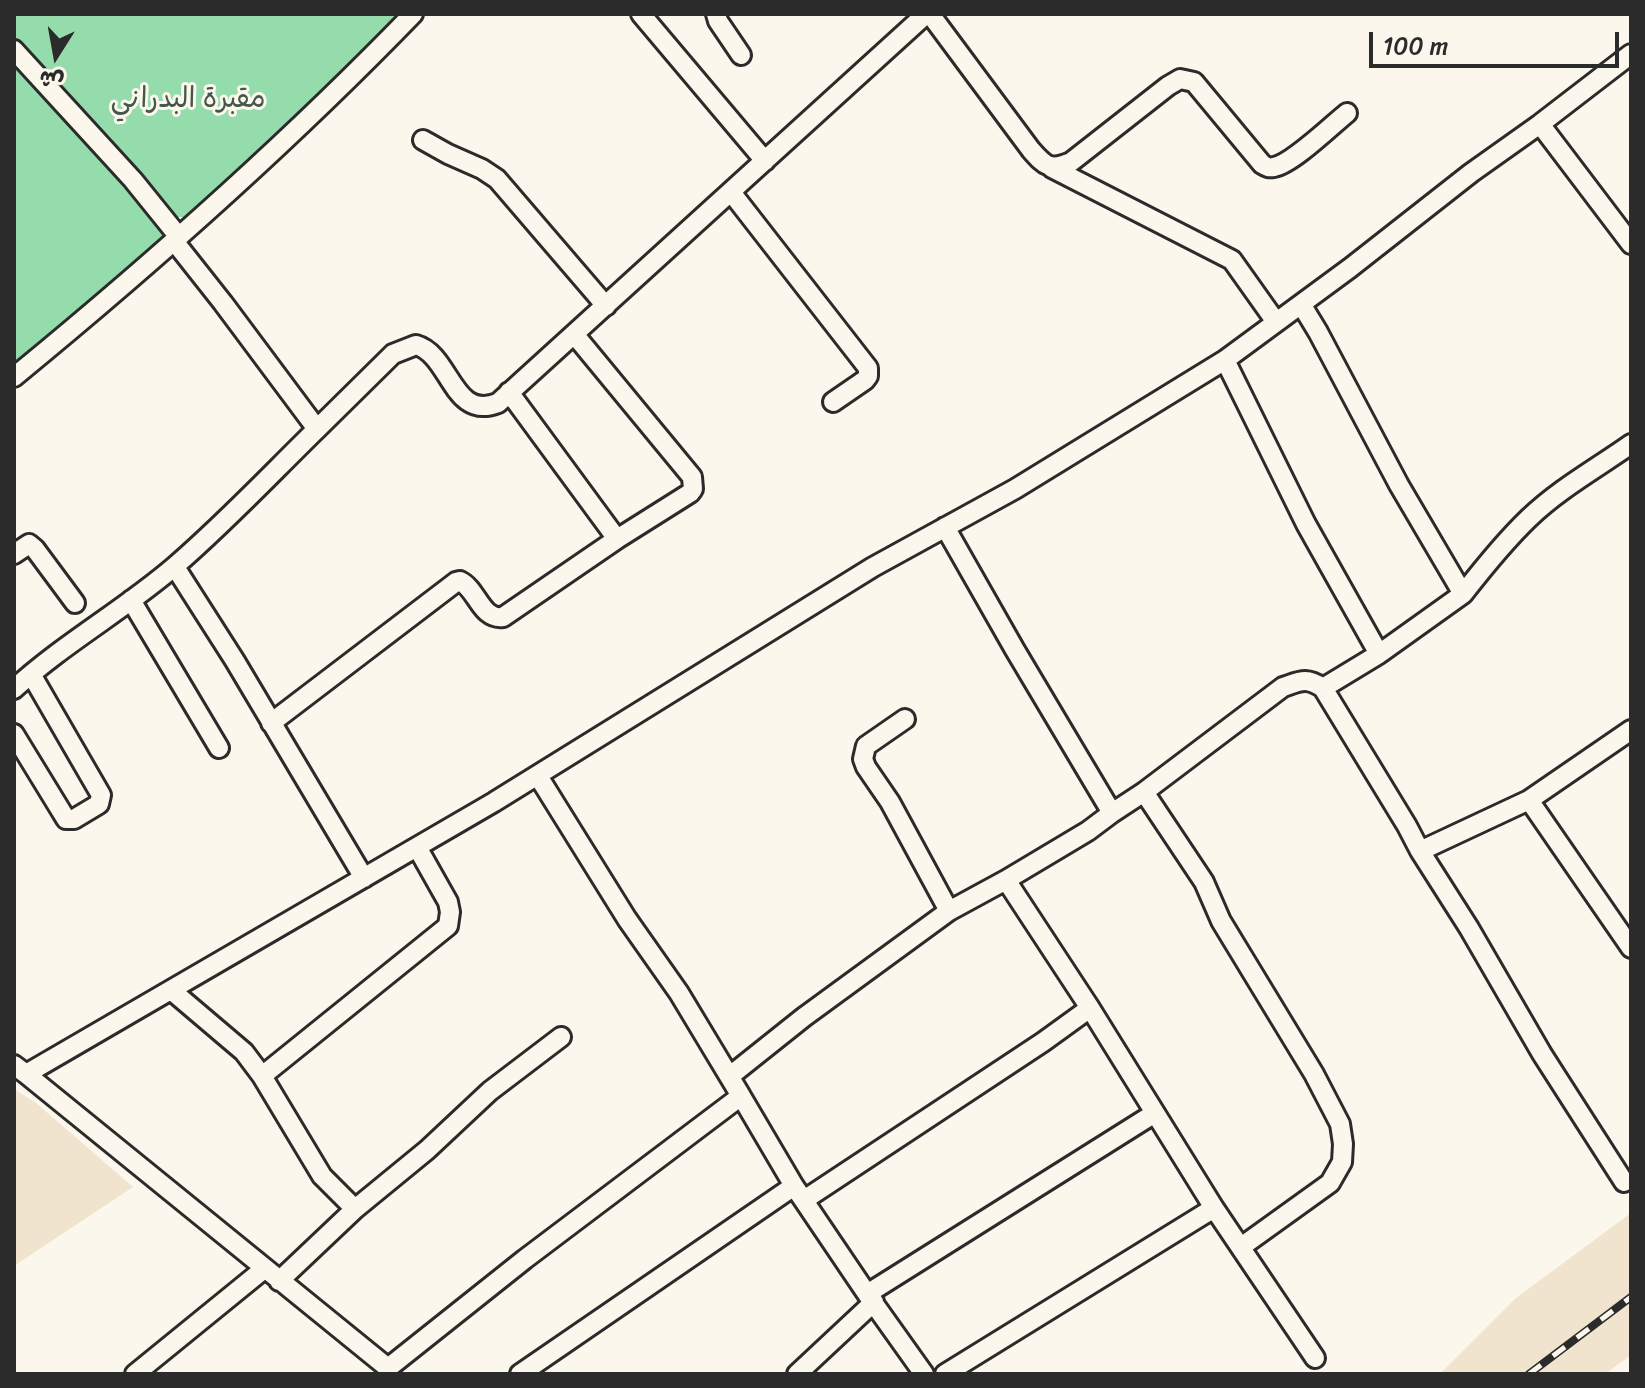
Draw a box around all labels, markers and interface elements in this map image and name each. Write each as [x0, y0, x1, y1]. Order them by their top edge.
north arrow [16, 16, 96, 96]
scale bar [1373, 16, 1623, 66]
text: 100 m [1383, 25, 1448, 67]
text: ش [36, 59, 67, 102]
park label: مقبرة البدراني [111, 83, 265, 117]

